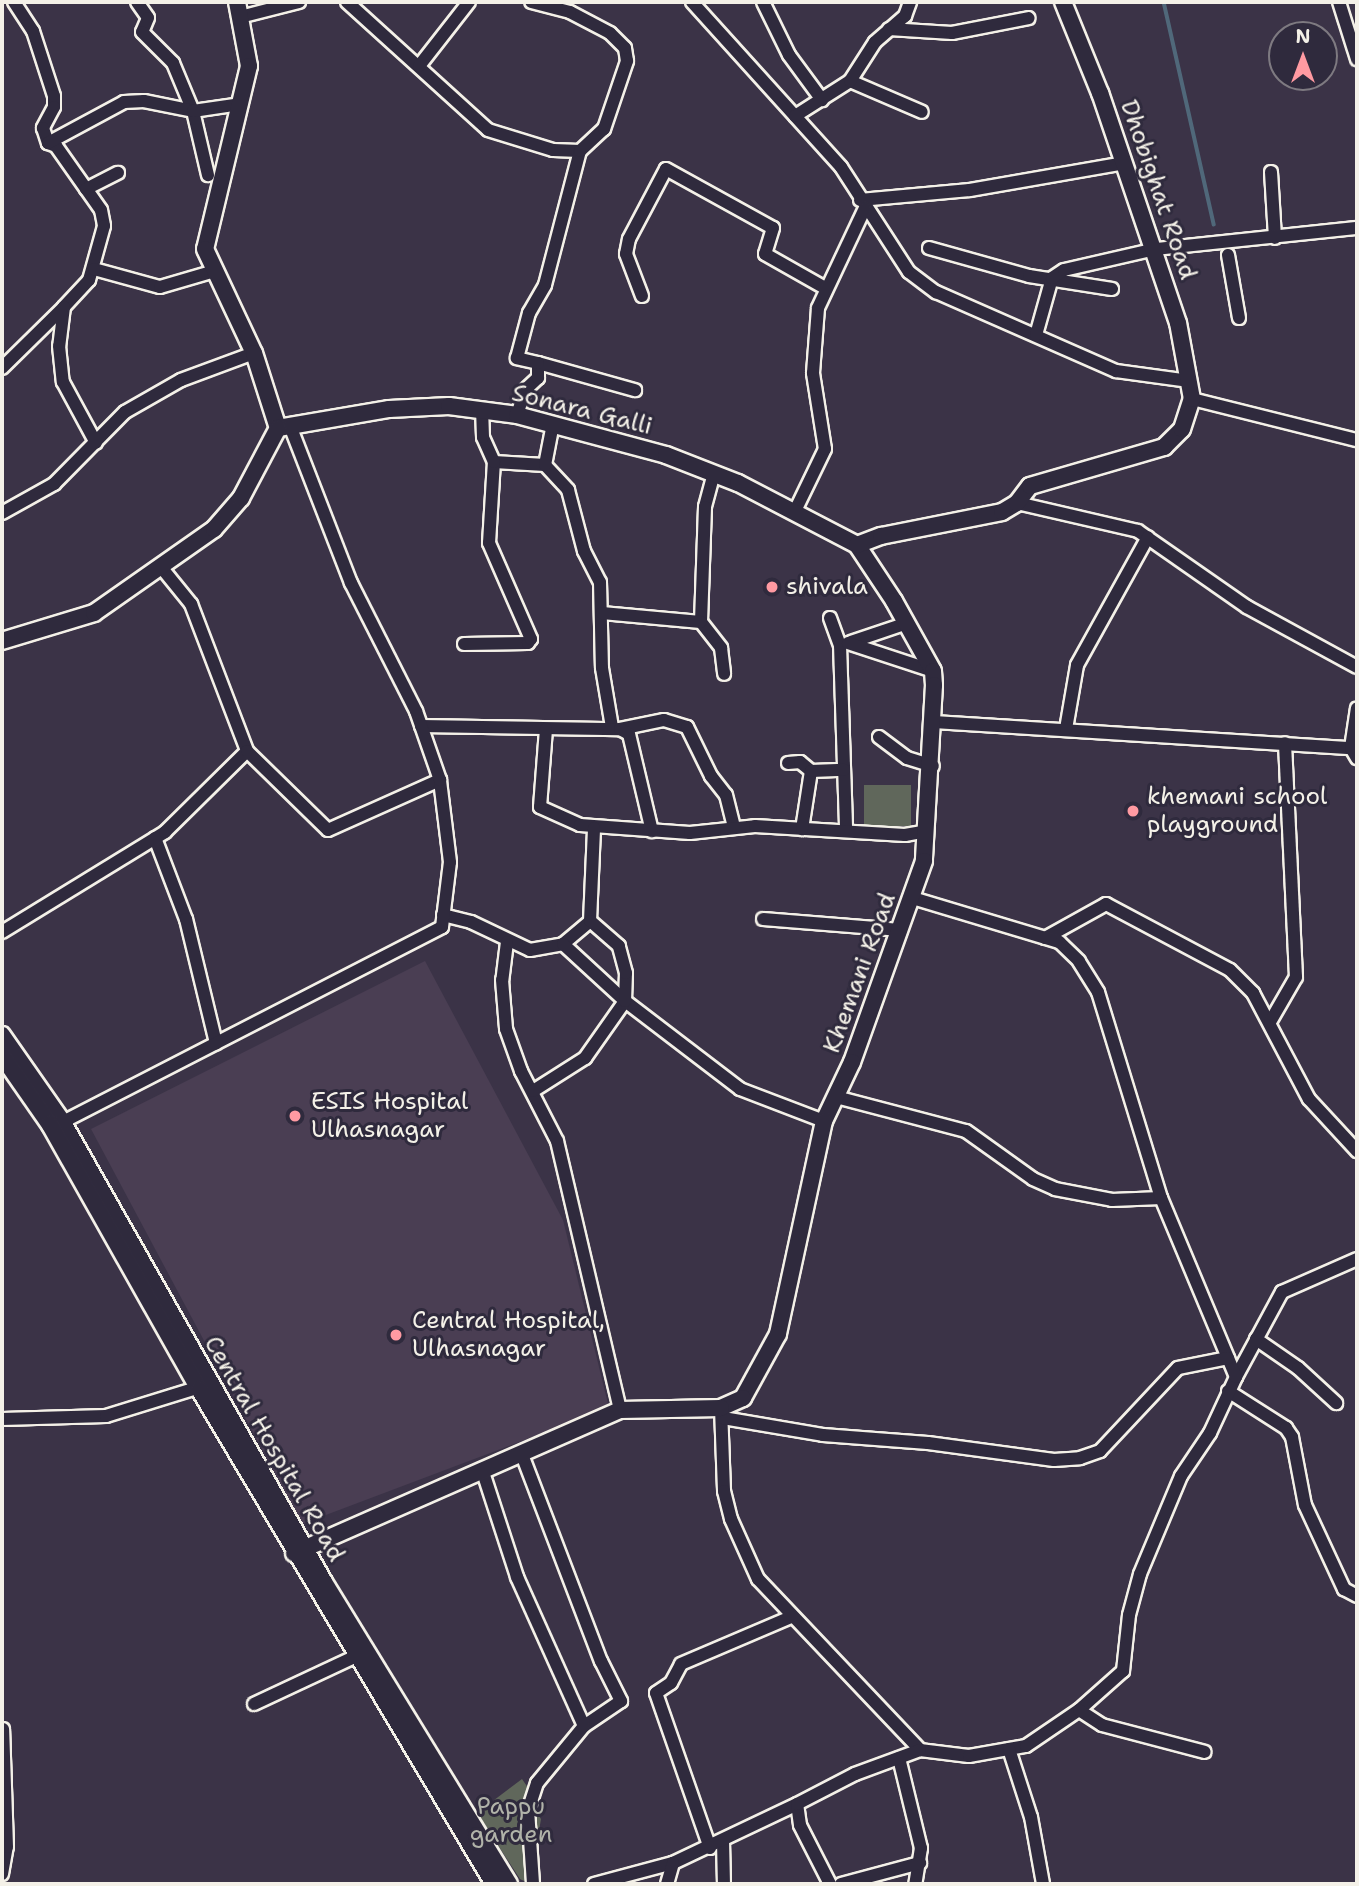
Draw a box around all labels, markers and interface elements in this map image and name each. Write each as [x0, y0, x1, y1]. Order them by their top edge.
north arrow [1268, 21, 1338, 91]
text: N [1295, 24, 1311, 49]
street label: Dhobighat Road [1114, 96, 1202, 284]
street label: Sonara Galli [509, 379, 655, 441]
place label: shivala [786, 573, 868, 601]
marker: shivala [764, 579, 780, 595]
place label: khemani school playground [1147, 783, 1327, 839]
marker: khemani school playground [1125, 803, 1141, 819]
street label: Khemani Road [818, 889, 902, 1057]
place label: ESIS Hospital Ulhasnagar [311, 1088, 468, 1144]
marker: ESIS Hospital Ulhasnagar [285, 1106, 305, 1126]
place label: Central Hospital, Ulhasnagar [412, 1307, 605, 1363]
marker: Central Hospital, Ulhasnagar [386, 1325, 406, 1345]
street label: Central Hospital Road [198, 1331, 350, 1567]
park label: Pappu garden [470, 1793, 552, 1849]

